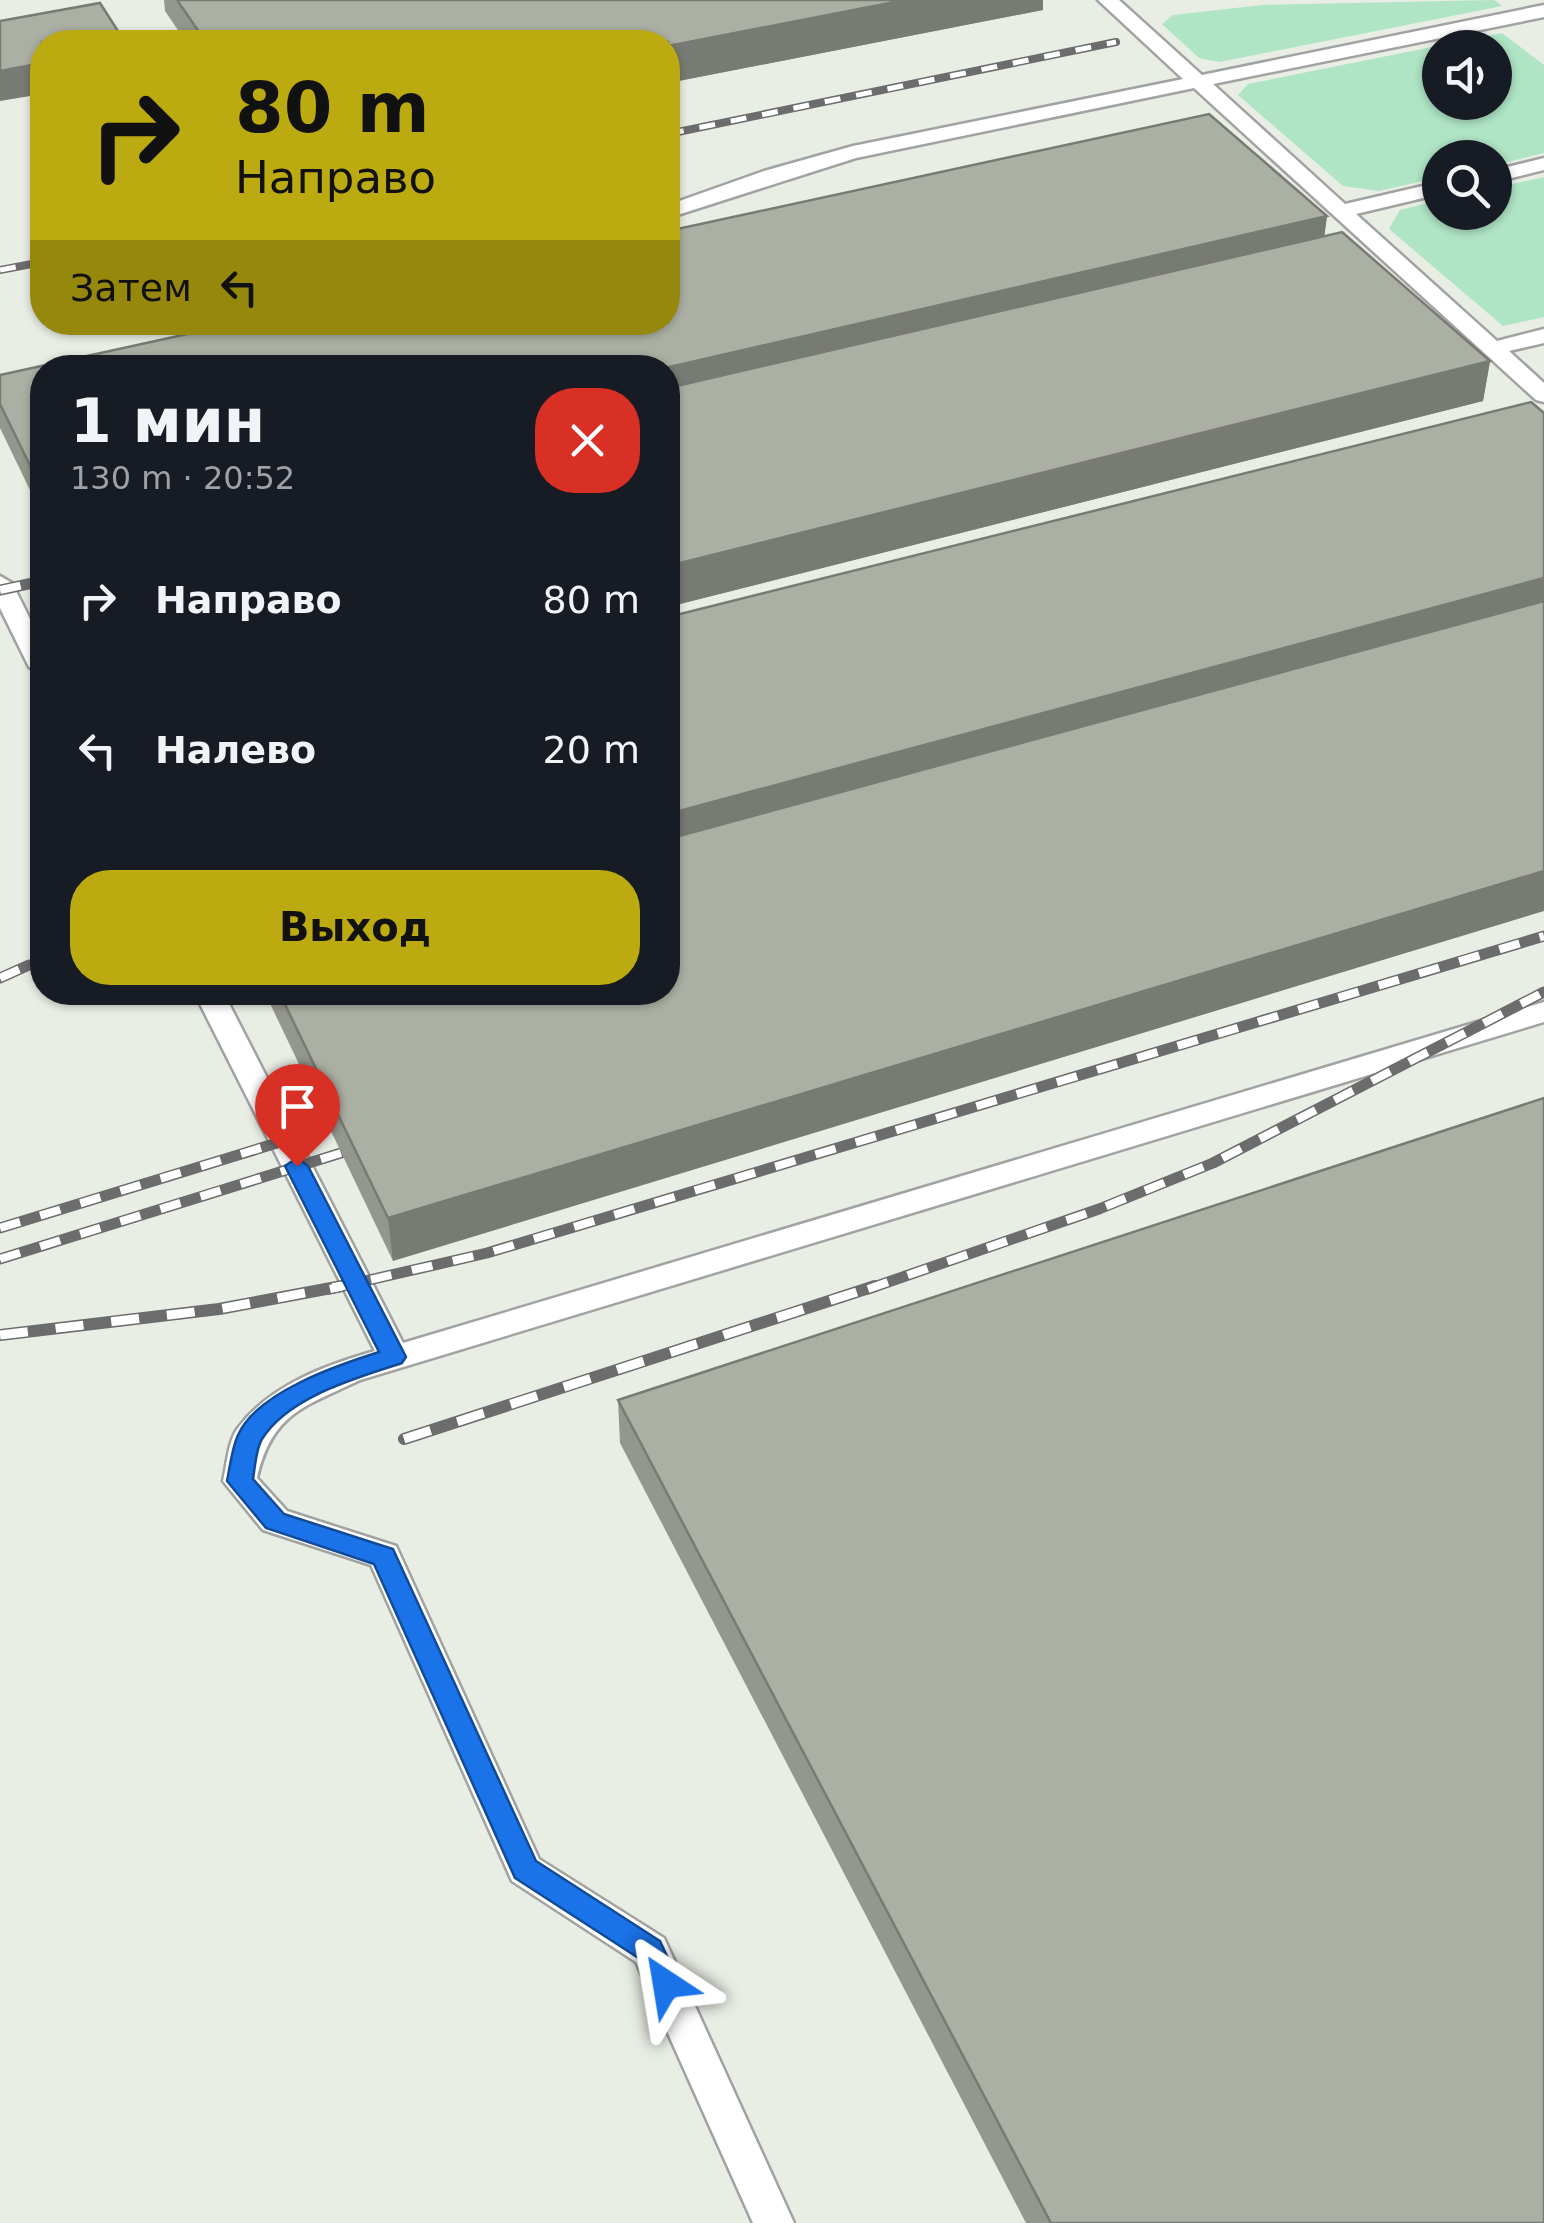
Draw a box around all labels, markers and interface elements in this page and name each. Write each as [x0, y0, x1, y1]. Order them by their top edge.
map controls [1422, 30, 1512, 230]
button: sound [1422, 30, 1512, 120]
text: 80 m [235, 67, 430, 149]
icon: right [70, 70, 200, 200]
button: search [1422, 140, 1512, 230]
text: Направо [235, 151, 436, 204]
icon: left [212, 260, 267, 315]
text: Затем [70, 266, 192, 310]
text: 1 мин [70, 386, 265, 456]
button: close [535, 388, 640, 493]
text: 130 m · 20:52 [70, 459, 295, 497]
icon: right [70, 573, 125, 628]
text: Направо [155, 578, 342, 622]
text: 80 m [543, 578, 640, 622]
icon: left [70, 723, 125, 778]
text: Налево [155, 728, 316, 772]
text: 20 m [543, 728, 640, 772]
button: Выход [70, 870, 640, 985]
pin [255, 1064, 340, 1167]
icon: arrive [270, 1079, 325, 1134]
position arrow [614, 1932, 718, 2036]

